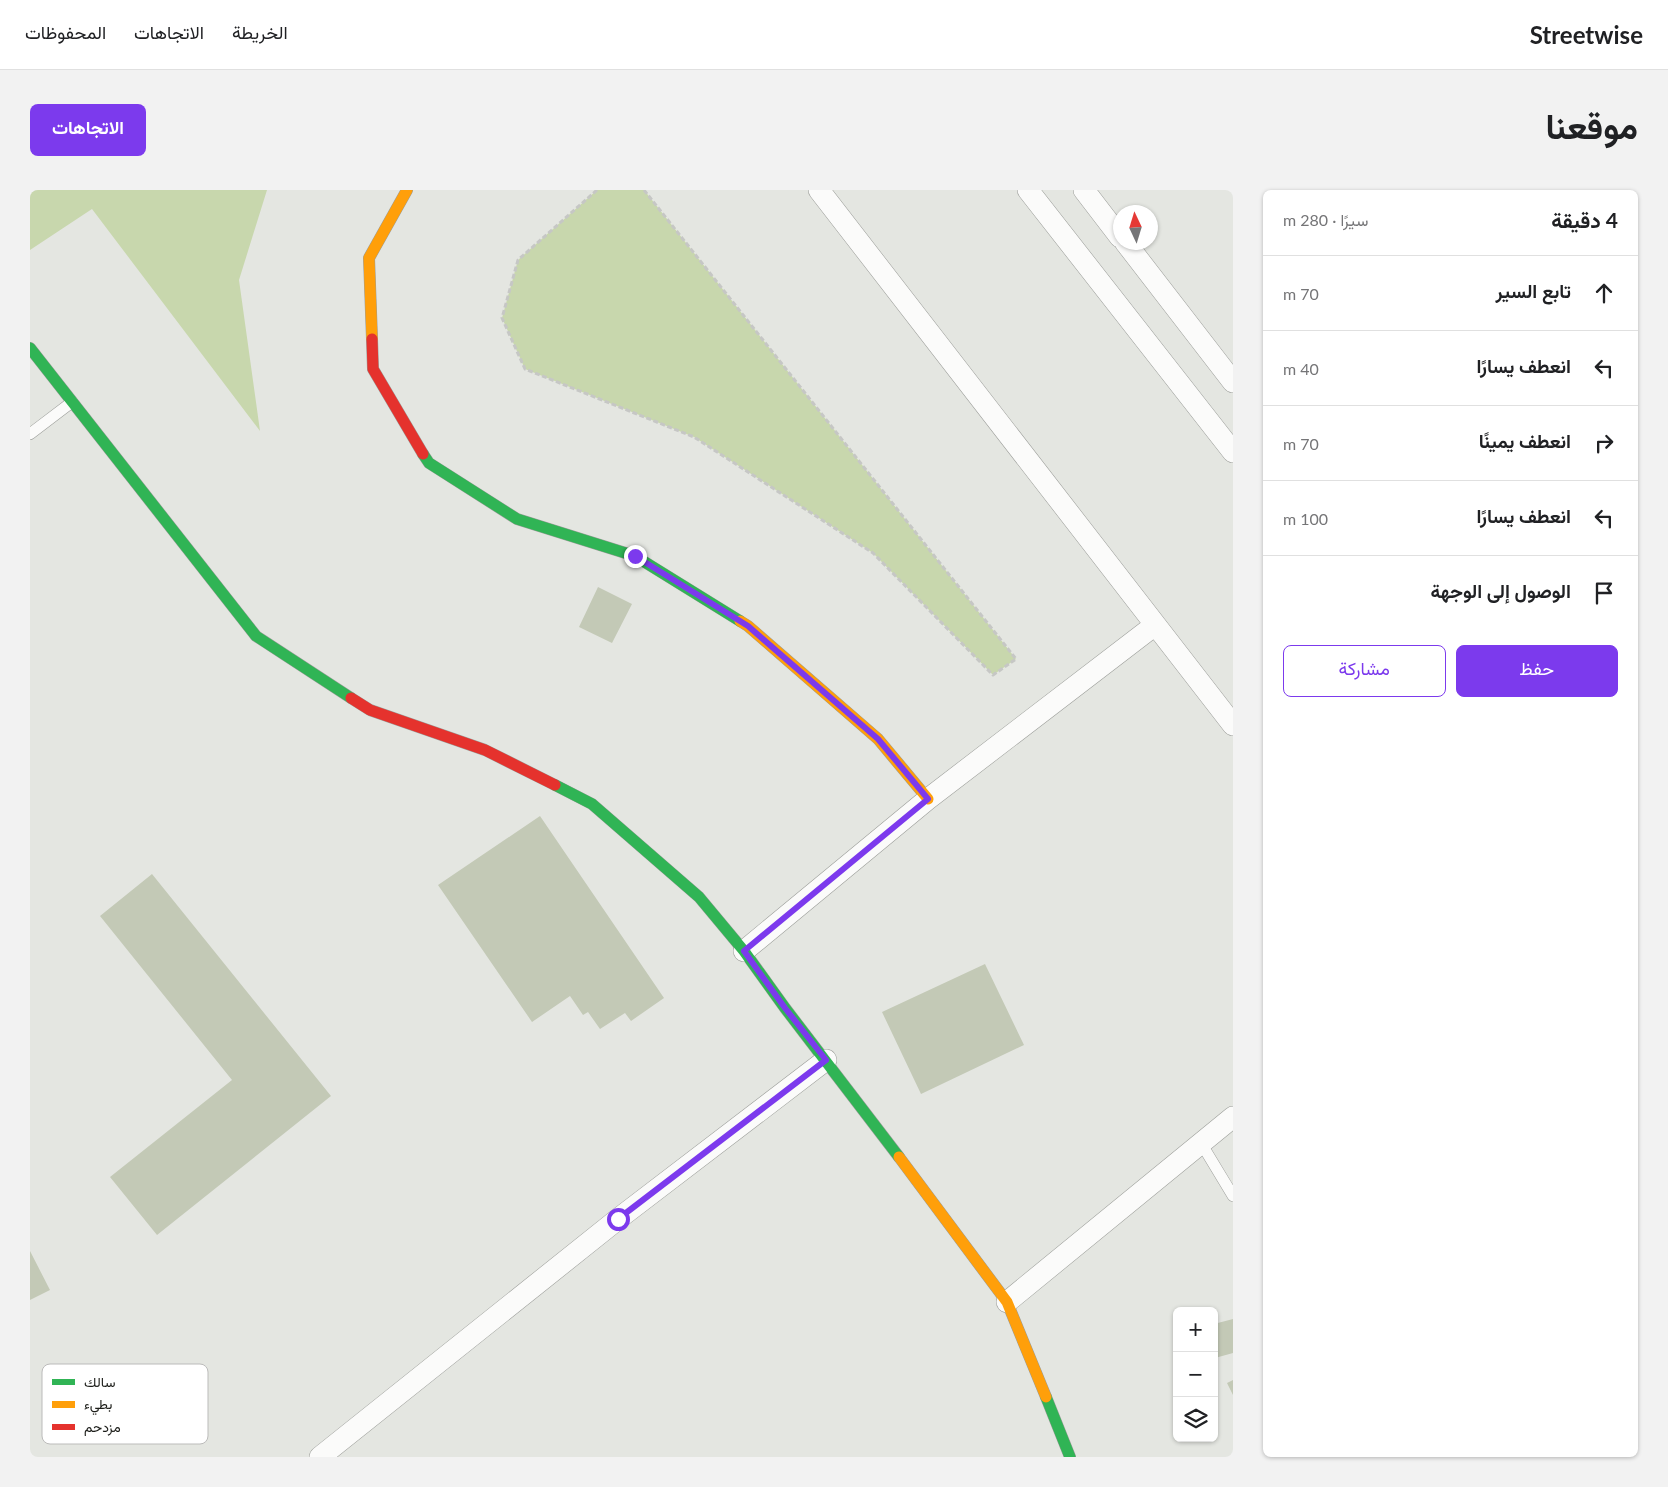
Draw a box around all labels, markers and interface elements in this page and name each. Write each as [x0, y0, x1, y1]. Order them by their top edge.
text: Streetwise [1530, 20, 1643, 49]
text: المحفوظات [25, 21, 106, 43]
text: الاتجاهات [134, 21, 204, 43]
text: الخريطة [232, 21, 288, 43]
button: الاتجاهات [30, 104, 146, 156]
text: موقعنا [1545, 104, 1638, 146]
north arrow [1113, 205, 1158, 250]
text: 4 دقيقة [1551, 207, 1618, 232]
text: سيرًا · 280 m [1283, 210, 1368, 229]
text: تابع السير [1496, 279, 1571, 302]
icon: ahead [1590, 279, 1618, 307]
text: 70 m [1283, 284, 1319, 303]
text: انعطف يسارًا [1476, 354, 1571, 377]
icon: left [1590, 354, 1618, 382]
text: 40 m [1283, 359, 1319, 378]
text: انعطف يمينًا [1479, 429, 1571, 452]
icon: right [1590, 429, 1618, 457]
text: 70 m [1283, 434, 1319, 453]
text: انعطف يسارًا [1476, 504, 1571, 527]
icon: left [1590, 504, 1618, 532]
text: 100 m [1283, 509, 1328, 528]
route end [624, 545, 647, 568]
text: الوصول إلى الوجهة [1430, 579, 1571, 602]
icon: arrive [1590, 579, 1618, 607]
button: مشاركة [1283, 645, 1446, 697]
button: حفظ [1456, 645, 1618, 697]
route start [607, 1208, 630, 1231]
map controls [1173, 1307, 1218, 1442]
button: + [1173, 1307, 1218, 1352]
button: − [1173, 1352, 1218, 1397]
legend [42, 1364, 208, 1444]
text: سالك [84, 1373, 115, 1390]
text: بطيء [84, 1395, 112, 1416]
button: layers [1173, 1397, 1218, 1442]
text: مزدحم [84, 1418, 121, 1436]

